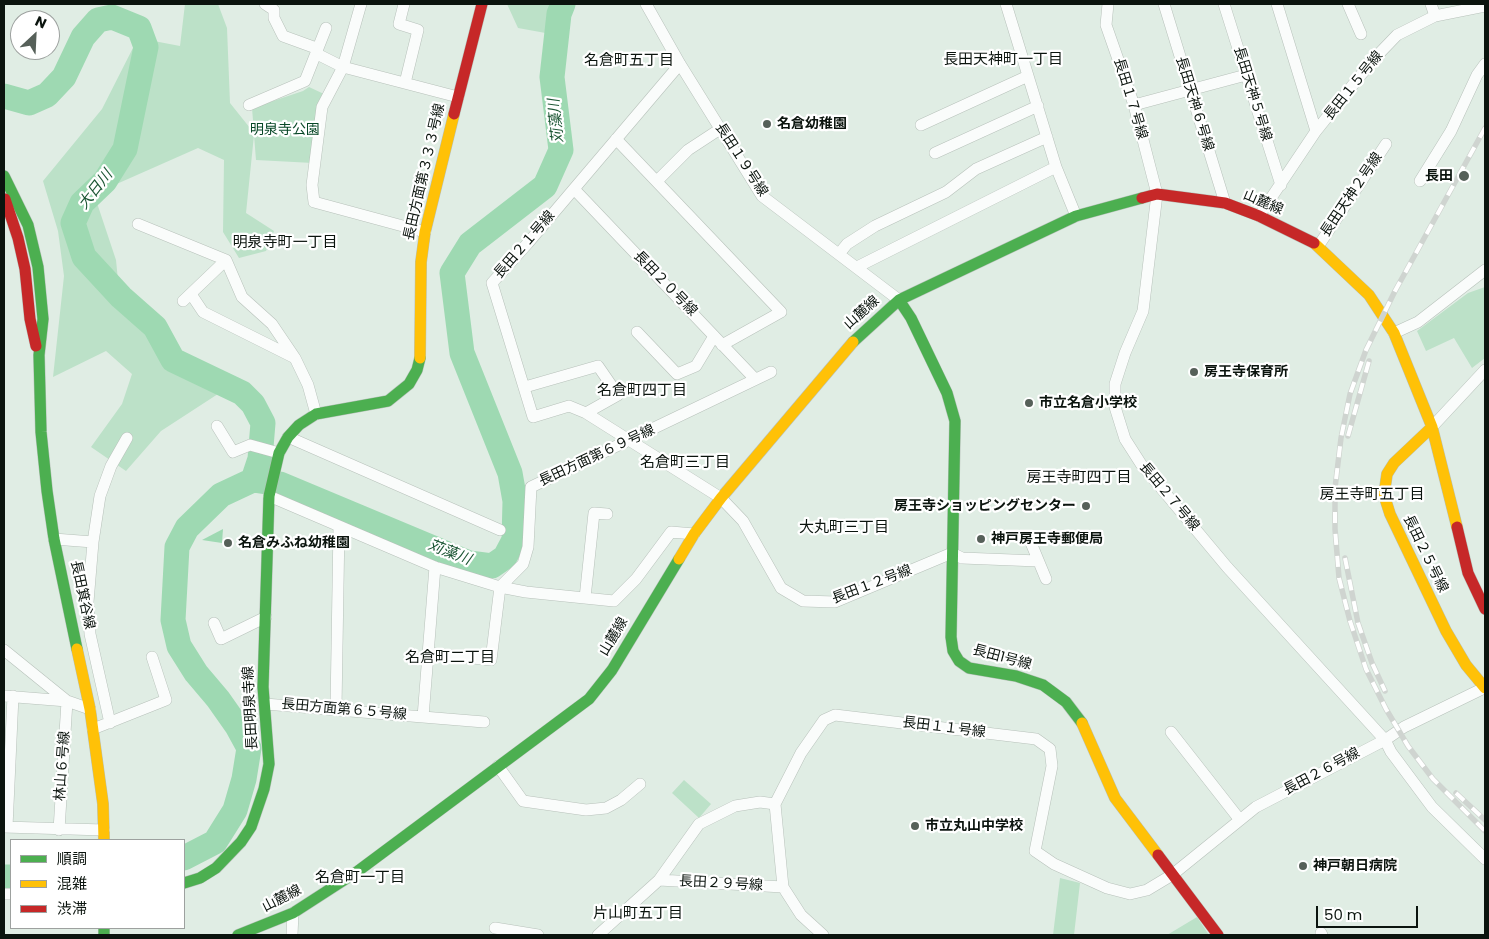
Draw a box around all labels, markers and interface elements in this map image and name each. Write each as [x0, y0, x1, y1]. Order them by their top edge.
north arrow [10, 10, 60, 60]
text: N [32, 11, 50, 34]
street label: 長田天神５号線 [1230, 45, 1274, 143]
street label: 長田１５号線 [1321, 48, 1387, 124]
district label: 長田天神町一丁目 [943, 51, 1063, 69]
district label: 名倉町五丁目 [584, 52, 674, 70]
street label: 長田天神６号線 [1172, 55, 1216, 153]
street label: 長田１７号線 [1110, 56, 1150, 142]
water label: 苅藻川 [546, 98, 568, 144]
street label: 長田方面第３３３号線 [401, 102, 449, 242]
place label: 名倉幼稚園 [777, 116, 847, 132]
marker: 名倉幼稚園 [761, 118, 773, 130]
street label: 長田１９号線 [711, 120, 771, 200]
park label: 明泉寺公園 [250, 122, 320, 138]
street label: 長田天神２号線 [1318, 150, 1386, 240]
water label: 大日川 [75, 167, 117, 213]
place label: 長田 [1425, 168, 1453, 184]
marker: 長田 [1457, 169, 1471, 183]
street label: 山麓線 [1240, 187, 1286, 219]
street label: 長田２１号線 [491, 208, 559, 282]
district label: 明泉寺町一丁目 [233, 234, 337, 252]
street label: 長田２０号線 [630, 248, 700, 320]
street label: 山麓線 [841, 293, 883, 333]
place label: 房王寺保育所 [1204, 364, 1288, 380]
marker: 房王寺保育所 [1188, 366, 1200, 378]
district label: 名倉町四丁目 [597, 382, 687, 400]
place label: 市立名倉小学校 [1039, 395, 1137, 411]
marker: 市立名倉小学校 [1023, 397, 1035, 409]
street label: 長田方面第６９号線 [536, 422, 658, 490]
district label: 名倉町三丁目 [640, 454, 730, 472]
street label: 長田２７号線 [1136, 459, 1202, 535]
district label: 房王寺町四丁目 [1027, 469, 1131, 487]
district label: 房王寺町五丁目 [1320, 486, 1424, 504]
place label: 房王寺ショッピングセンター [894, 498, 1076, 514]
marker: 房王寺ショッピングセンター [1080, 500, 1092, 512]
street label: 長田２５号線 [1399, 513, 1451, 595]
district label: 大丸町三丁目 [799, 519, 889, 537]
place label: 神戸房王寺郵便局 [991, 531, 1103, 547]
marker: 神戸房王寺郵便局 [975, 533, 987, 545]
place label: 名倉みふね幼稚園 [238, 535, 350, 551]
marker: 名倉みふね幼稚園 [222, 537, 234, 549]
water label: 苅藻川 [425, 537, 473, 569]
street label: 長田箕谷線 [67, 559, 97, 631]
street label: 長田１２号線 [830, 562, 914, 608]
street label: 山麓線 [596, 615, 632, 659]
street label: 長田1号線 [971, 642, 1033, 674]
district label: 名倉町二丁目 [405, 649, 495, 667]
street label: 長田明泉寺線 [240, 666, 262, 750]
street label: 長田方面第６５号線 [281, 696, 407, 724]
street label: 長田１１号線 [901, 715, 987, 741]
street label: 林山６号線 [52, 730, 74, 802]
street label: 長田２６号線 [1281, 745, 1363, 799]
place label: 市立丸山中学校 [925, 818, 1023, 834]
marker: 市立丸山中学校 [909, 820, 921, 832]
legend [10, 839, 185, 929]
text: 順調 [57, 848, 87, 869]
place label: 神戸朝日病院 [1313, 858, 1397, 874]
marker: 神戸朝日病院 [1297, 860, 1309, 872]
district label: 名倉町一丁目 [315, 869, 405, 887]
text: 混雑 [57, 873, 87, 894]
street label: 長田２９号線 [679, 873, 763, 895]
street label: 山麓線 [259, 882, 305, 916]
scale bar [1319, 896, 1422, 928]
text: 渋滞 [57, 898, 87, 919]
text: 50 m [1324, 904, 1362, 925]
district label: 片山町五丁目 [593, 905, 683, 923]

